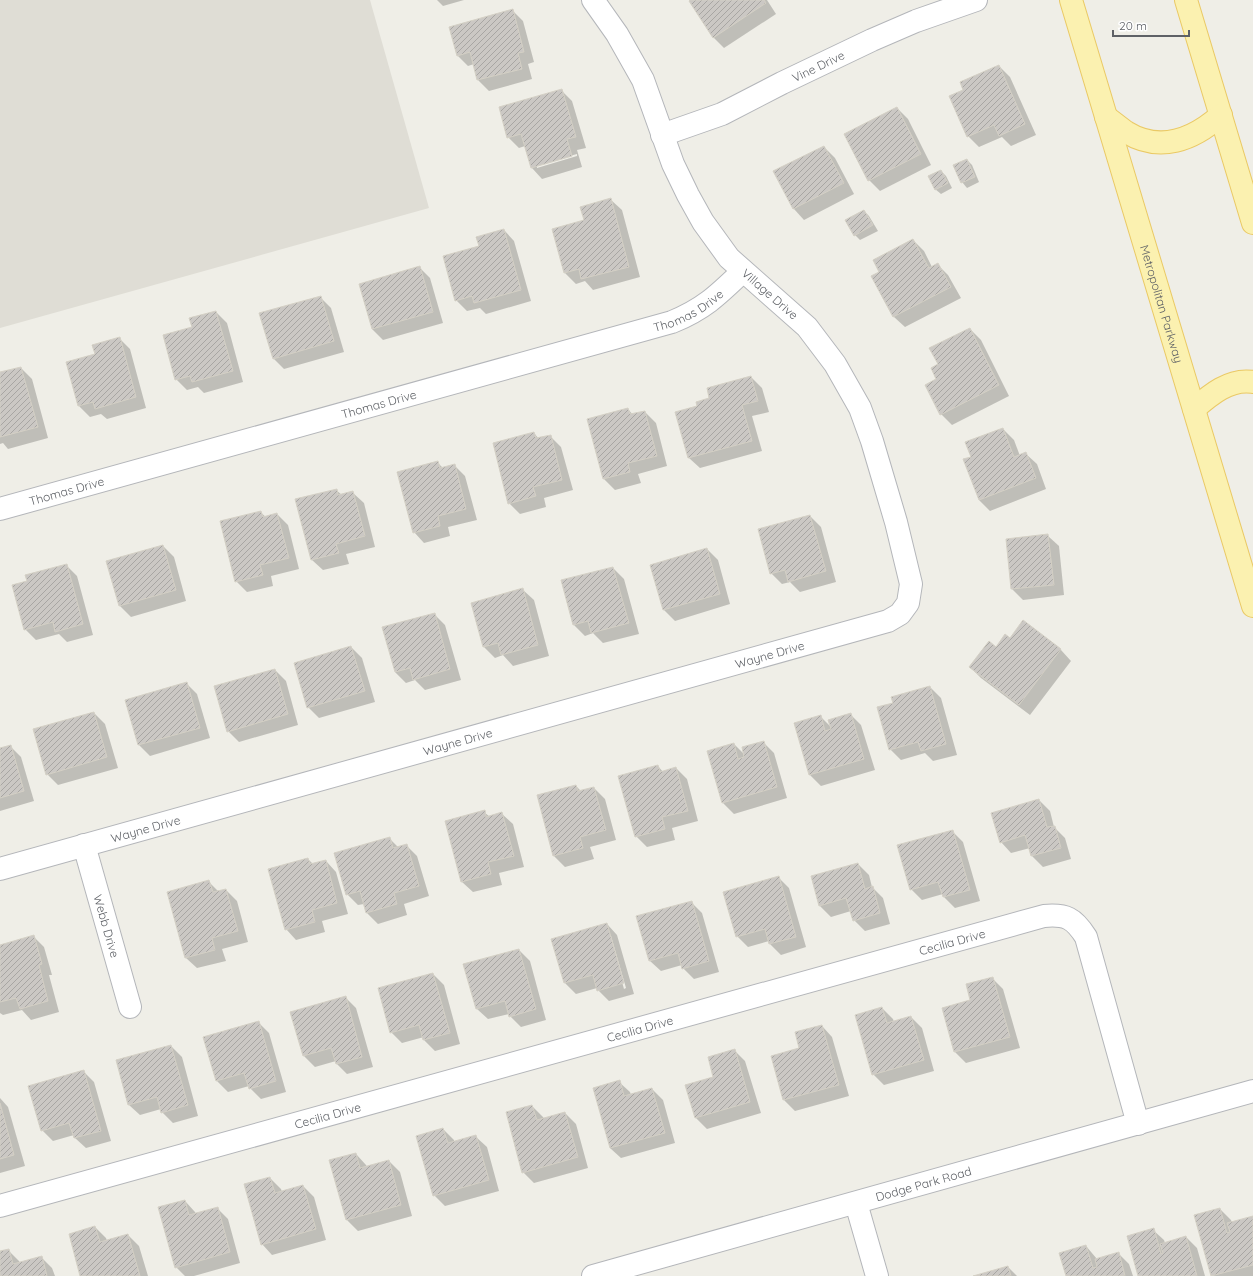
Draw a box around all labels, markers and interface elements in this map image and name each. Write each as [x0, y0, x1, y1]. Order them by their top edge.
scale bar [1113, 12, 1189, 38]
text: 20 m [1119, 18, 1147, 33]
street label: Vine Drive [789, 47, 847, 85]
street label: Metropolitan Parkway [1137, 243, 1187, 364]
street label: Village Drive [739, 266, 801, 323]
street label: Thomas Drive [651, 286, 726, 334]
street label: Thomas Drive [339, 386, 418, 421]
street label: Thomas Drive [27, 473, 106, 508]
street label: Wayne Drive [733, 637, 806, 671]
street label: Wayne Drive [421, 724, 494, 758]
street label: Wayne Drive [109, 811, 182, 845]
street label: Webb Drive [91, 893, 123, 959]
street label: Cecilia Drive [917, 925, 987, 958]
street label: Cecilia Drive [605, 1012, 675, 1045]
street label: Cecilia Drive [293, 1099, 363, 1131]
street label: Dodge Park Road [874, 1163, 973, 1204]

